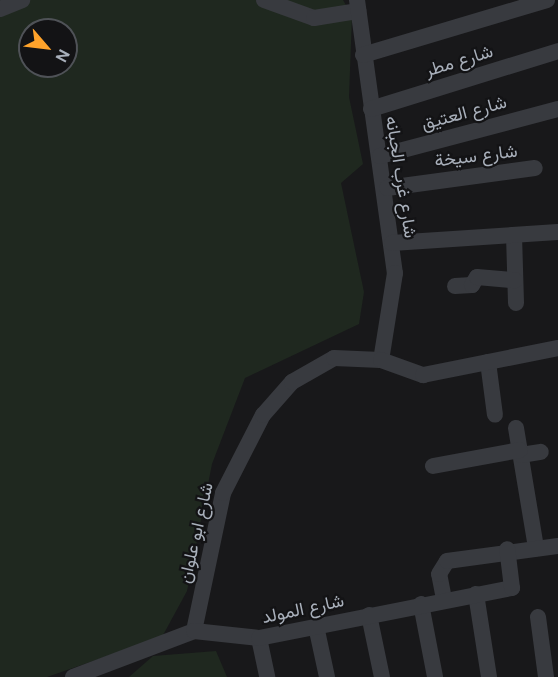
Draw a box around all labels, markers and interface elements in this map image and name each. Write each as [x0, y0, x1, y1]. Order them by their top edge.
north arrow [18, 18, 78, 78]
street label: شارع مطر [423, 40, 495, 82]
text: N [51, 46, 75, 66]
street label: شارع العتيق [419, 91, 509, 135]
street label: شارع غرب الجبانه [381, 114, 421, 240]
street label: شارع سيخة [433, 140, 519, 172]
street label: شارع ابو علوان [174, 481, 218, 585]
street label: شارع المولد [260, 590, 346, 628]

